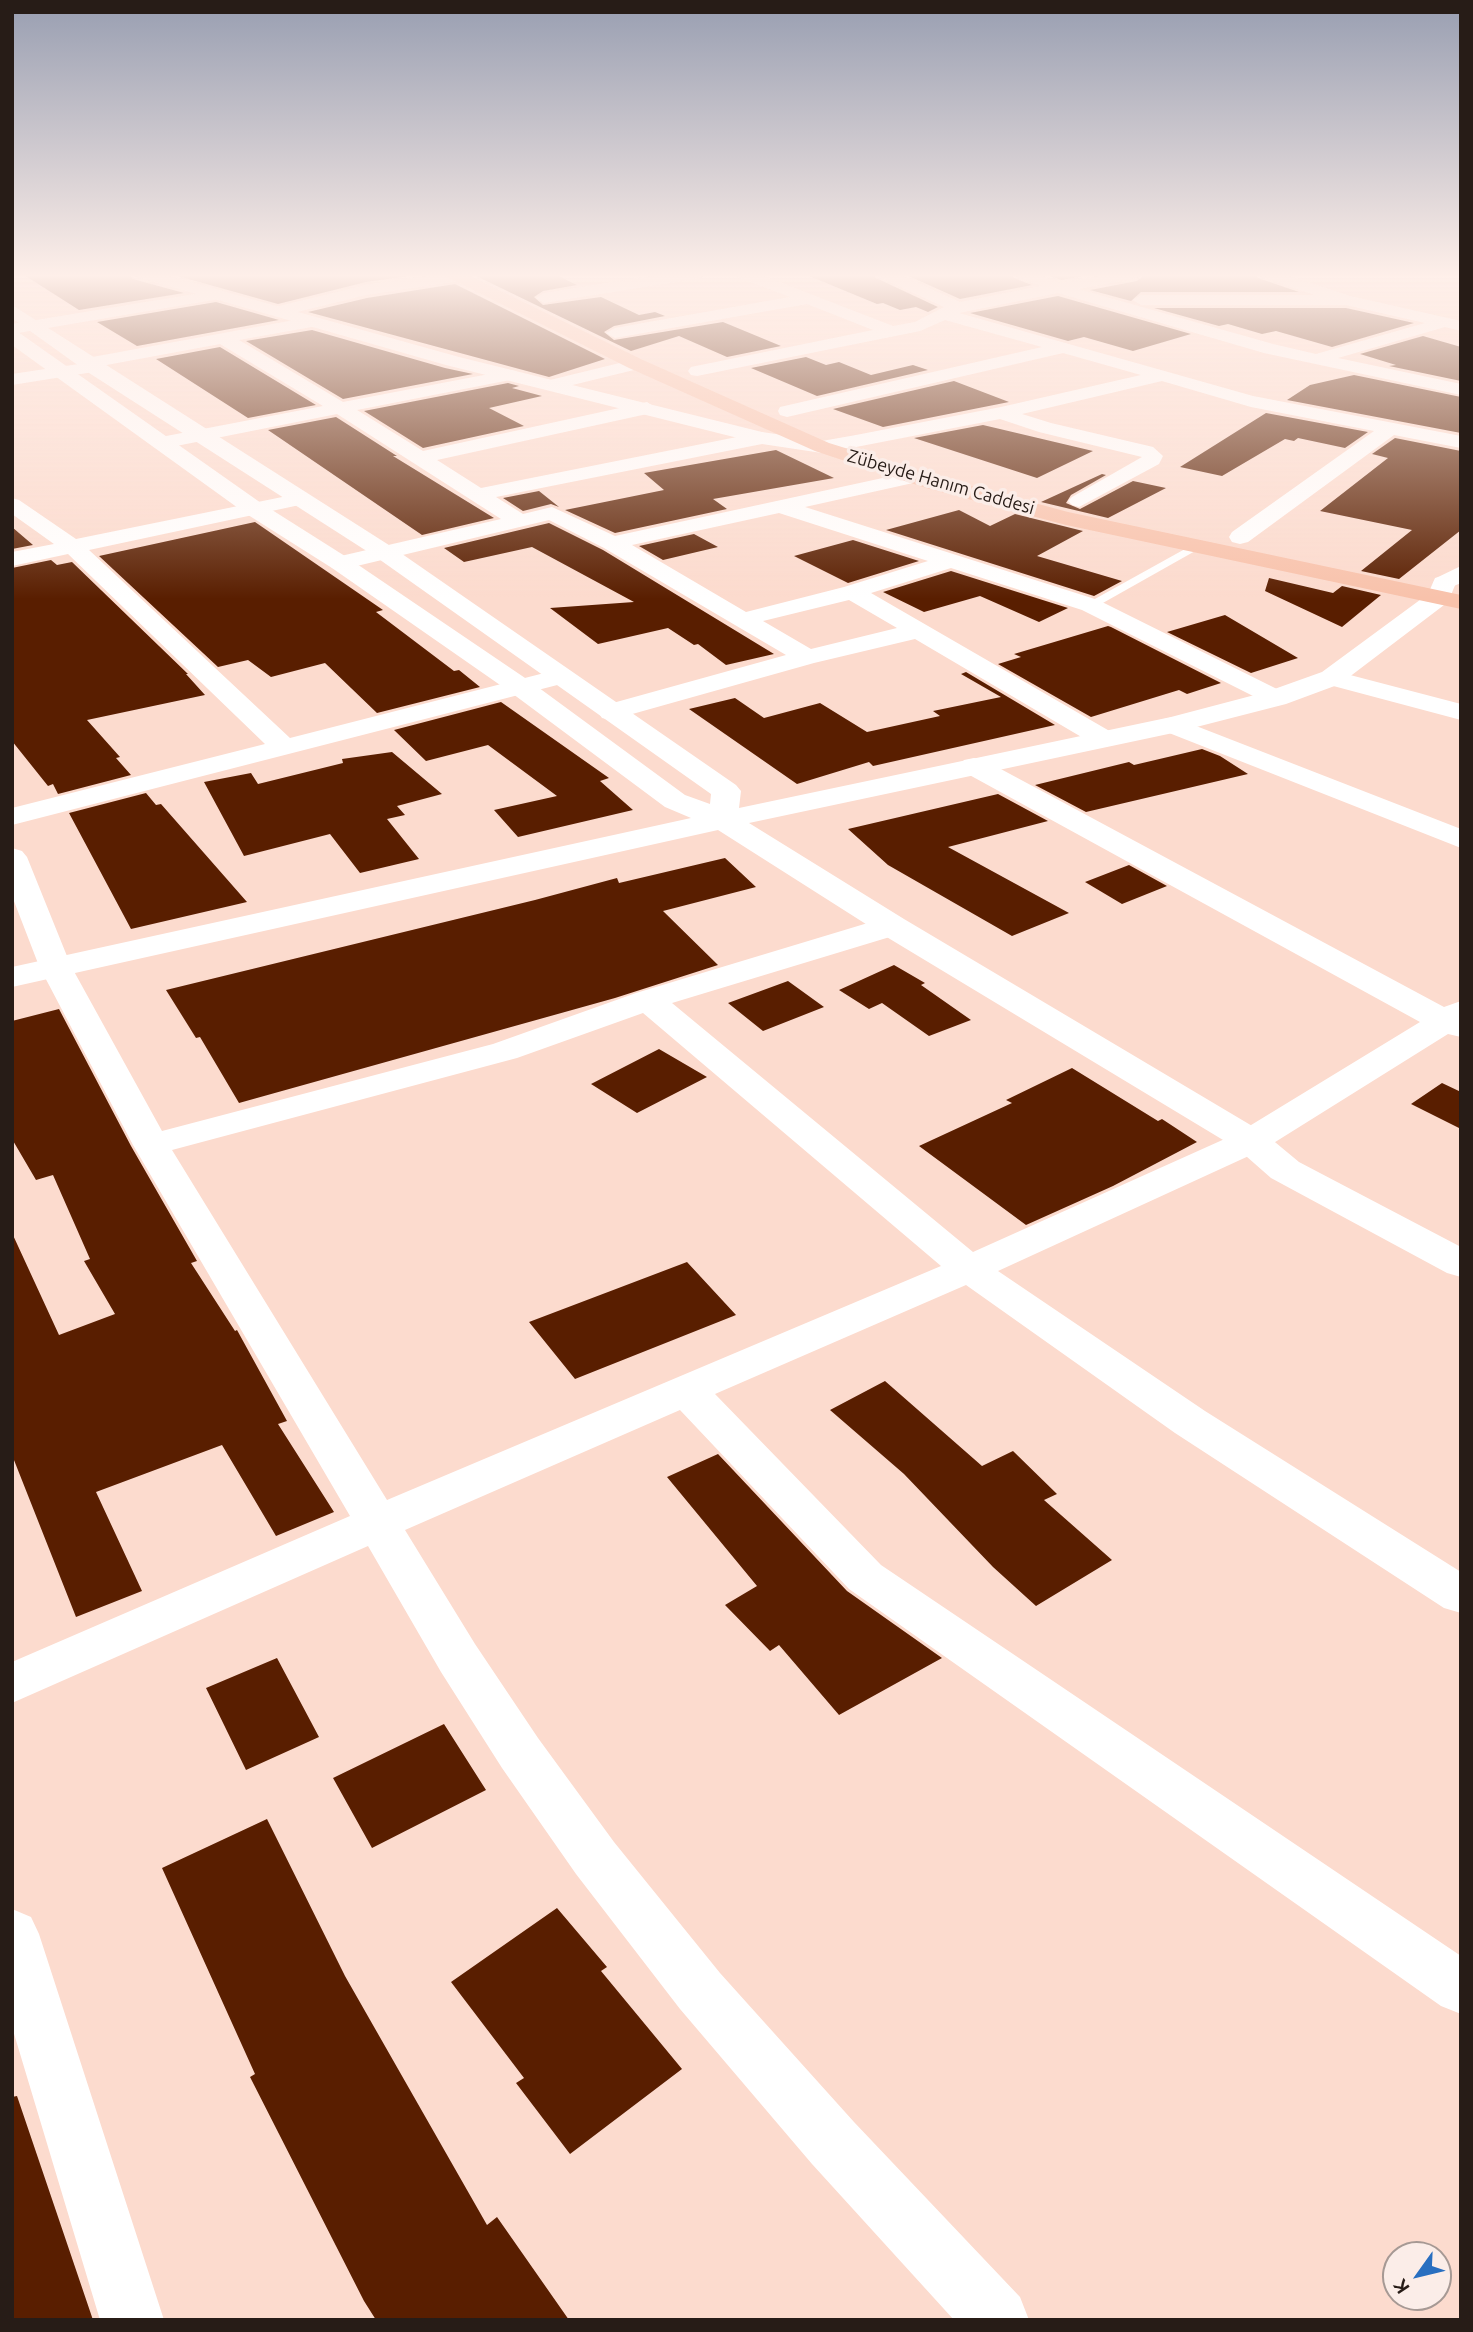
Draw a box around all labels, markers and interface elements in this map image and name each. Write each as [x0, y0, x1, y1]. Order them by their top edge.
street label: Zübeyde Hanım Caddesi [845, 445, 1037, 519]
north arrow [1382, 2241, 1452, 2311]
text: K [1389, 2275, 1414, 2298]

